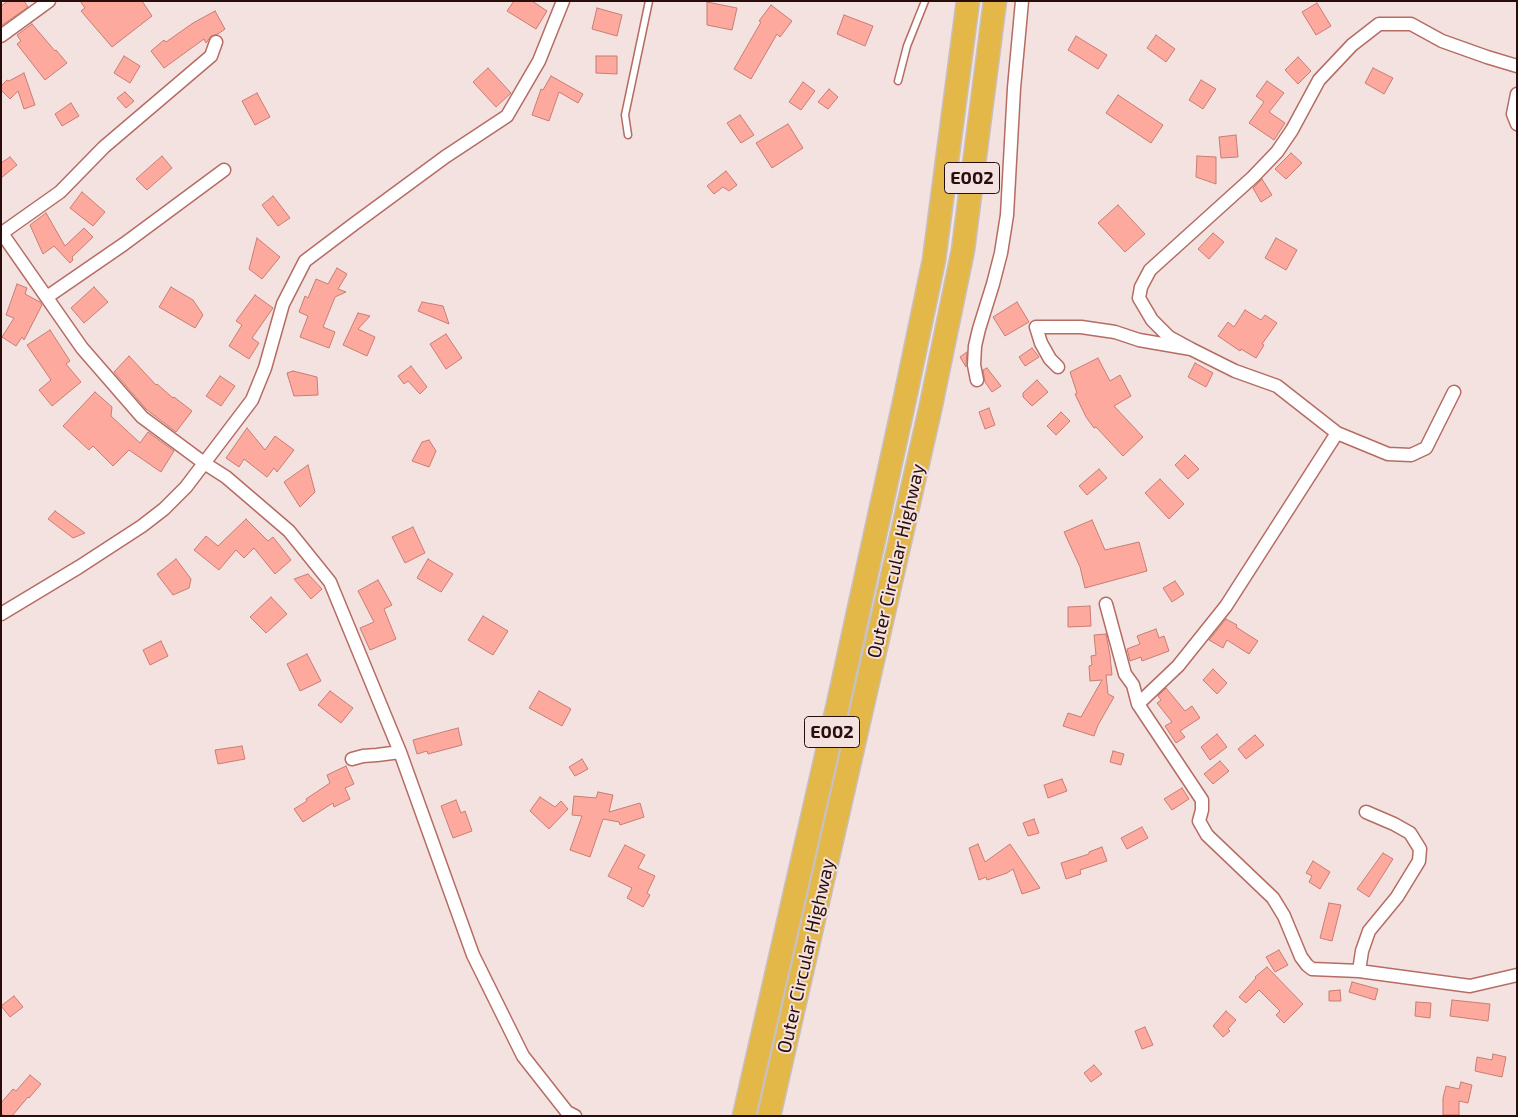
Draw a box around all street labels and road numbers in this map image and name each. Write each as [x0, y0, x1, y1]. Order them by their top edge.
road number: E002 [944, 162, 1000, 194]
street label: Outer Circular Highway [863, 462, 929, 660]
road number: E002 [804, 716, 860, 748]
street label: Outer Circular Highway [773, 857, 839, 1055]

